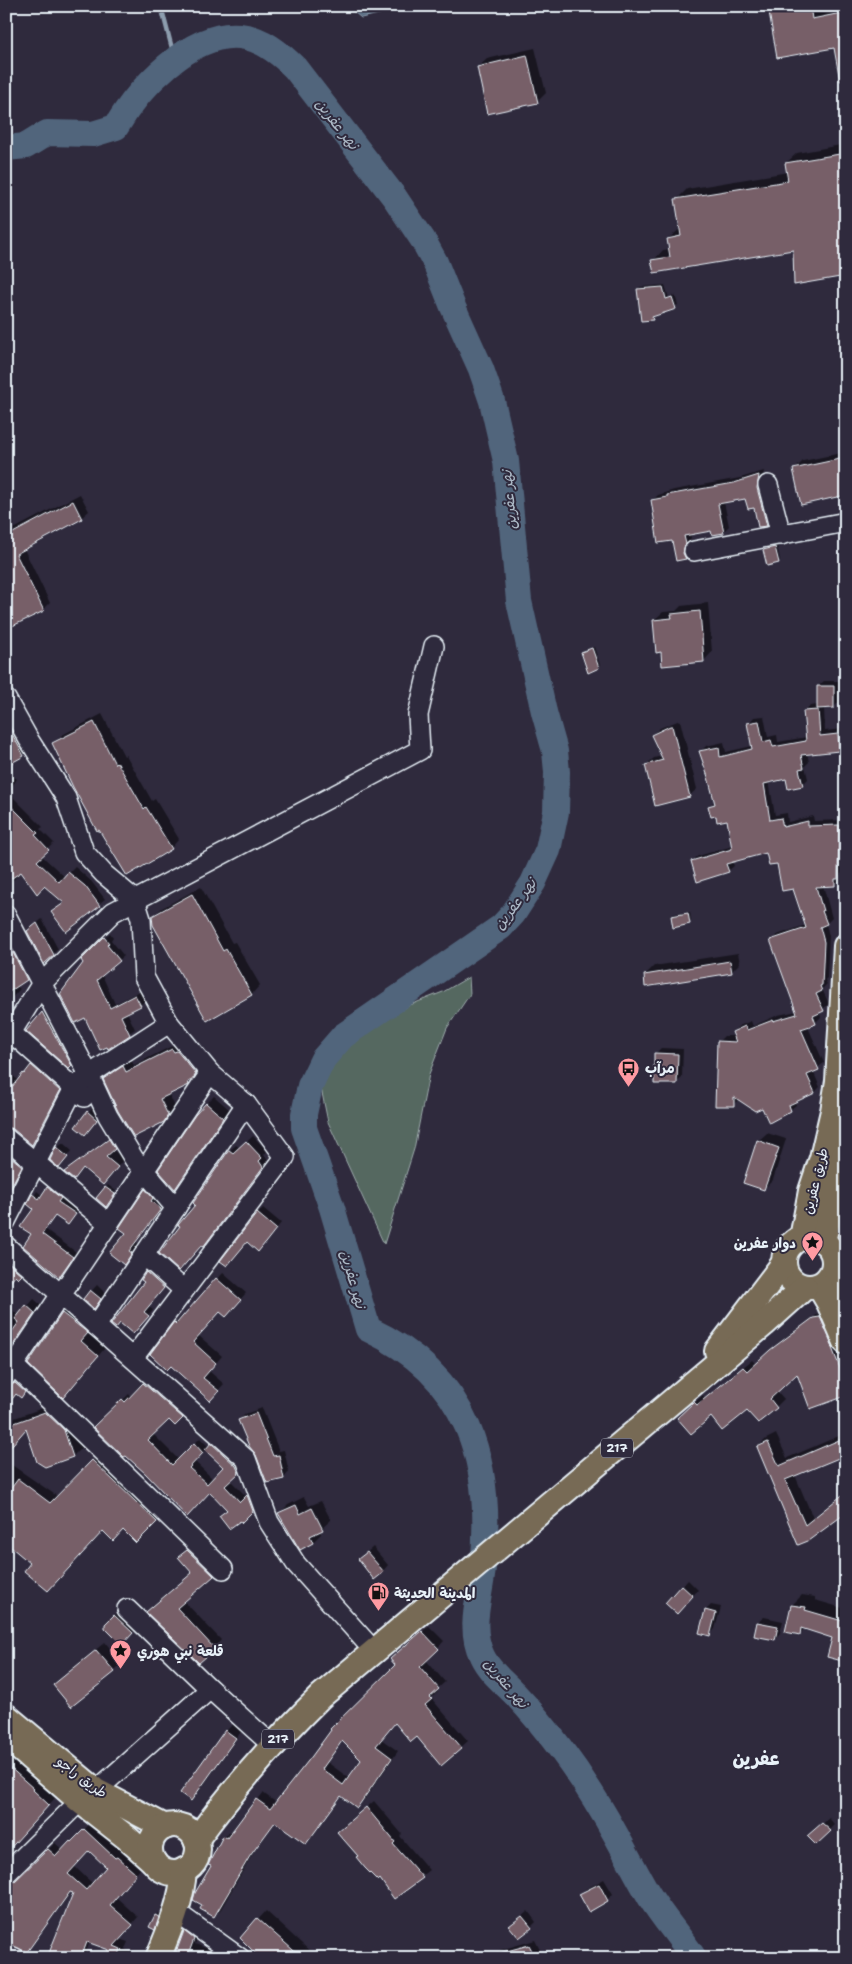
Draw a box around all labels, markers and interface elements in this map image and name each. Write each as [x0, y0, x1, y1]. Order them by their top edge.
water label: نهر عفرين [311, 94, 364, 155]
water label: نهر عفرين [496, 468, 522, 531]
water label: نهر عفرين [489, 873, 542, 934]
bus stop icon: مرآب [617, 1056, 641, 1087]
place label: مرآب [645, 1059, 675, 1077]
street label: طريق عفرين [798, 1146, 832, 1216]
place icon: دوار عفرين [800, 1231, 824, 1262]
place label: دوار عفرين [734, 1234, 796, 1252]
water label: نهر عفرين [335, 1248, 371, 1312]
road number: 217 [601, 1439, 633, 1458]
fuel station icon: المدينة الحديثة [366, 1581, 390, 1612]
place label: المدينة الحديثة [394, 1584, 476, 1602]
place icon: قلعة نبي هوري [109, 1639, 133, 1670]
place label: قلعة نبي هوري [137, 1642, 224, 1664]
water label: نهر عفرين [479, 1654, 534, 1714]
road number: 217 [262, 1730, 294, 1748]
district label: عفرين [733, 1746, 779, 1771]
street label: طريق راجو [52, 1751, 111, 1802]

